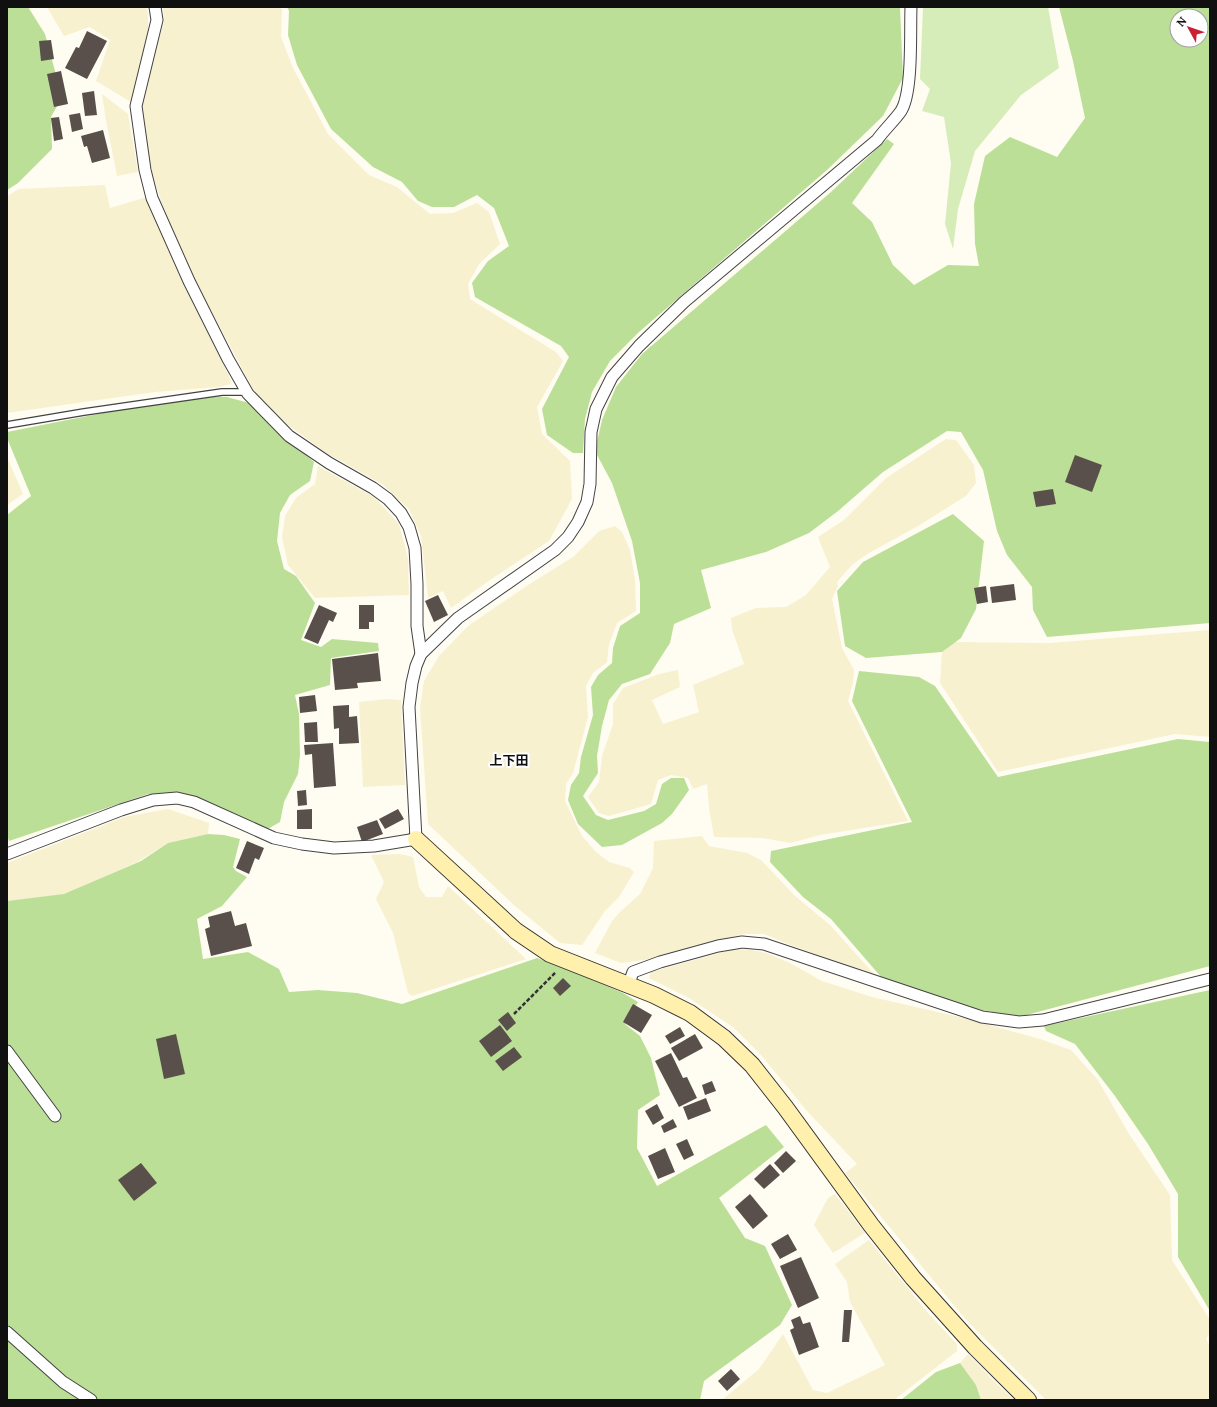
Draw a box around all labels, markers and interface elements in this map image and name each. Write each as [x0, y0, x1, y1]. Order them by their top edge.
north arrow [1169, 8, 1209, 48]
text: N [1173, 13, 1190, 29]
district label: 上下田 [489, 752, 529, 769]

